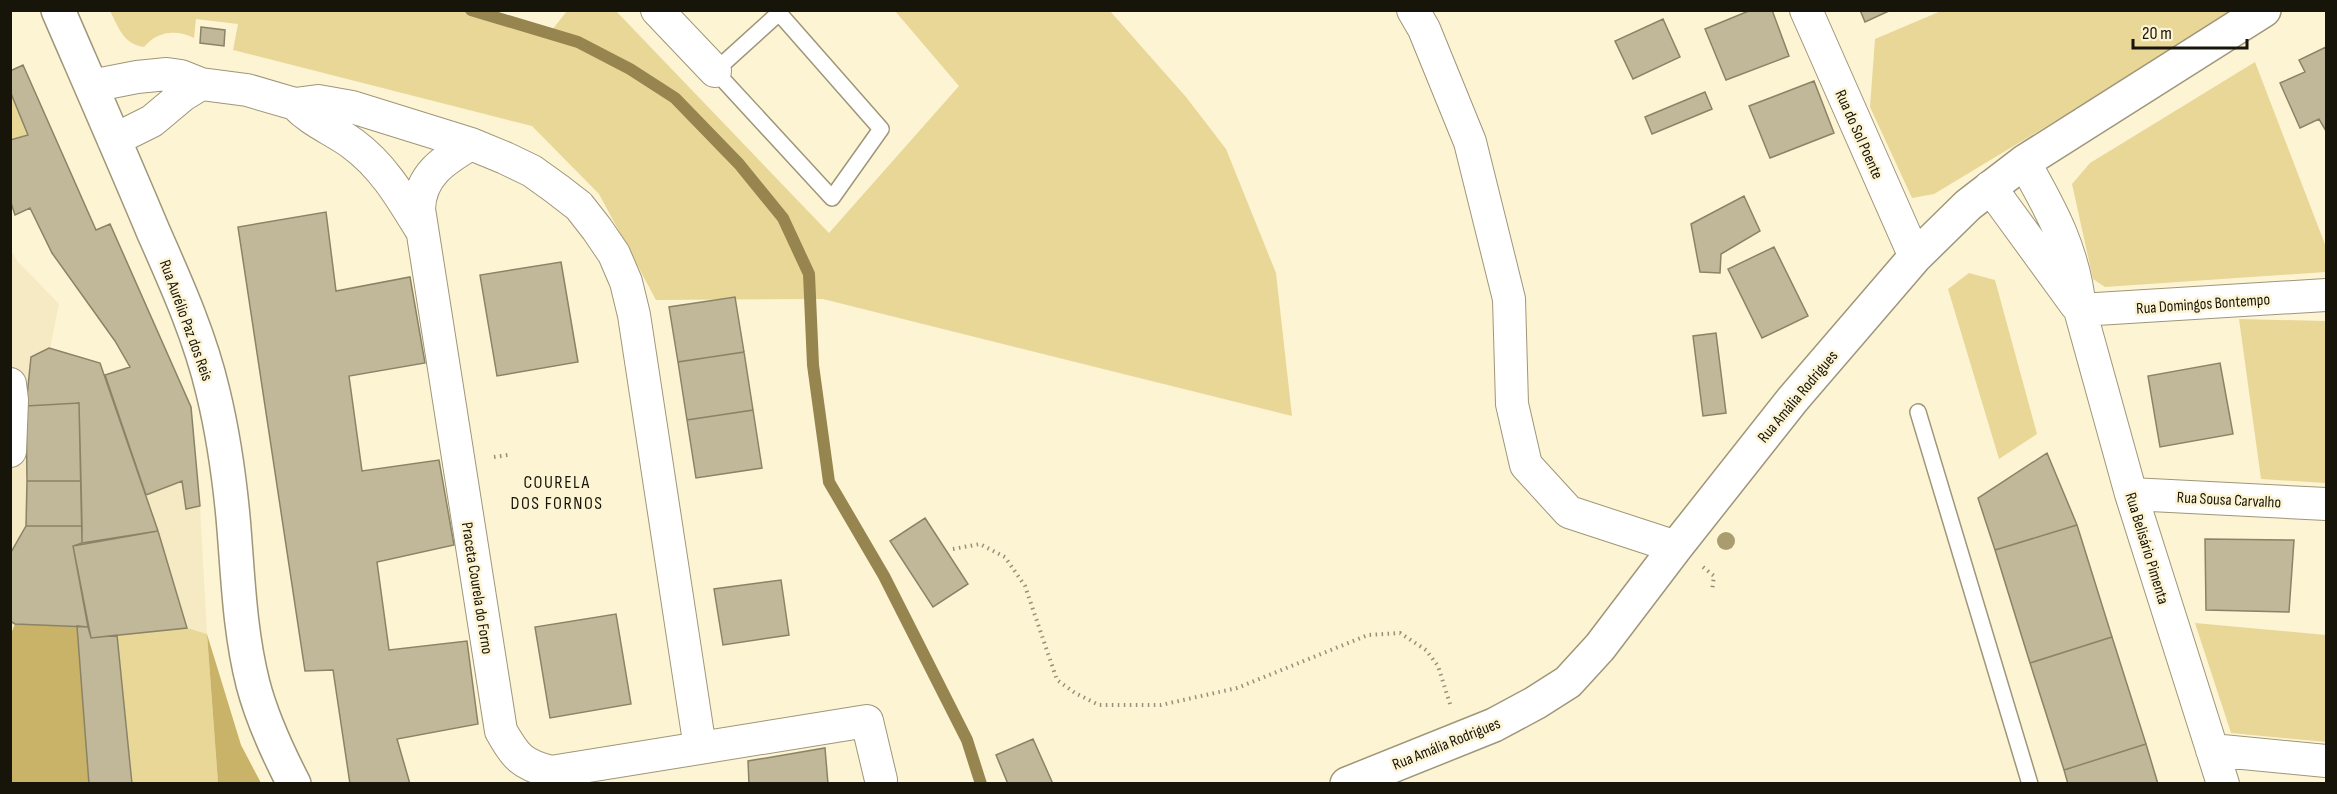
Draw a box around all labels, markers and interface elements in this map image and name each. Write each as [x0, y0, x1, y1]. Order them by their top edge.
scale bar [2133, 12, 2247, 50]
text: 20 m [2142, 23, 2172, 44]
street label: Rua do Sol Poente [1831, 87, 1887, 182]
street label: Rua Aurélio Paz dos Reis [155, 257, 216, 384]
street label: Rua Domingos Bontempo [2136, 290, 2271, 319]
street label: Rua Amália Rodrigues [1754, 347, 1842, 447]
district label: COURELA DOS FORNOS [511, 472, 603, 514]
street label: Rua Sousa Carvalho [2176, 488, 2281, 513]
street label: Rua Belisário Pimenta [2121, 490, 2173, 606]
street label: Praceta Courela do Forno [457, 521, 496, 656]
street label: Rua Amália Rodrigues [1390, 714, 1504, 775]

